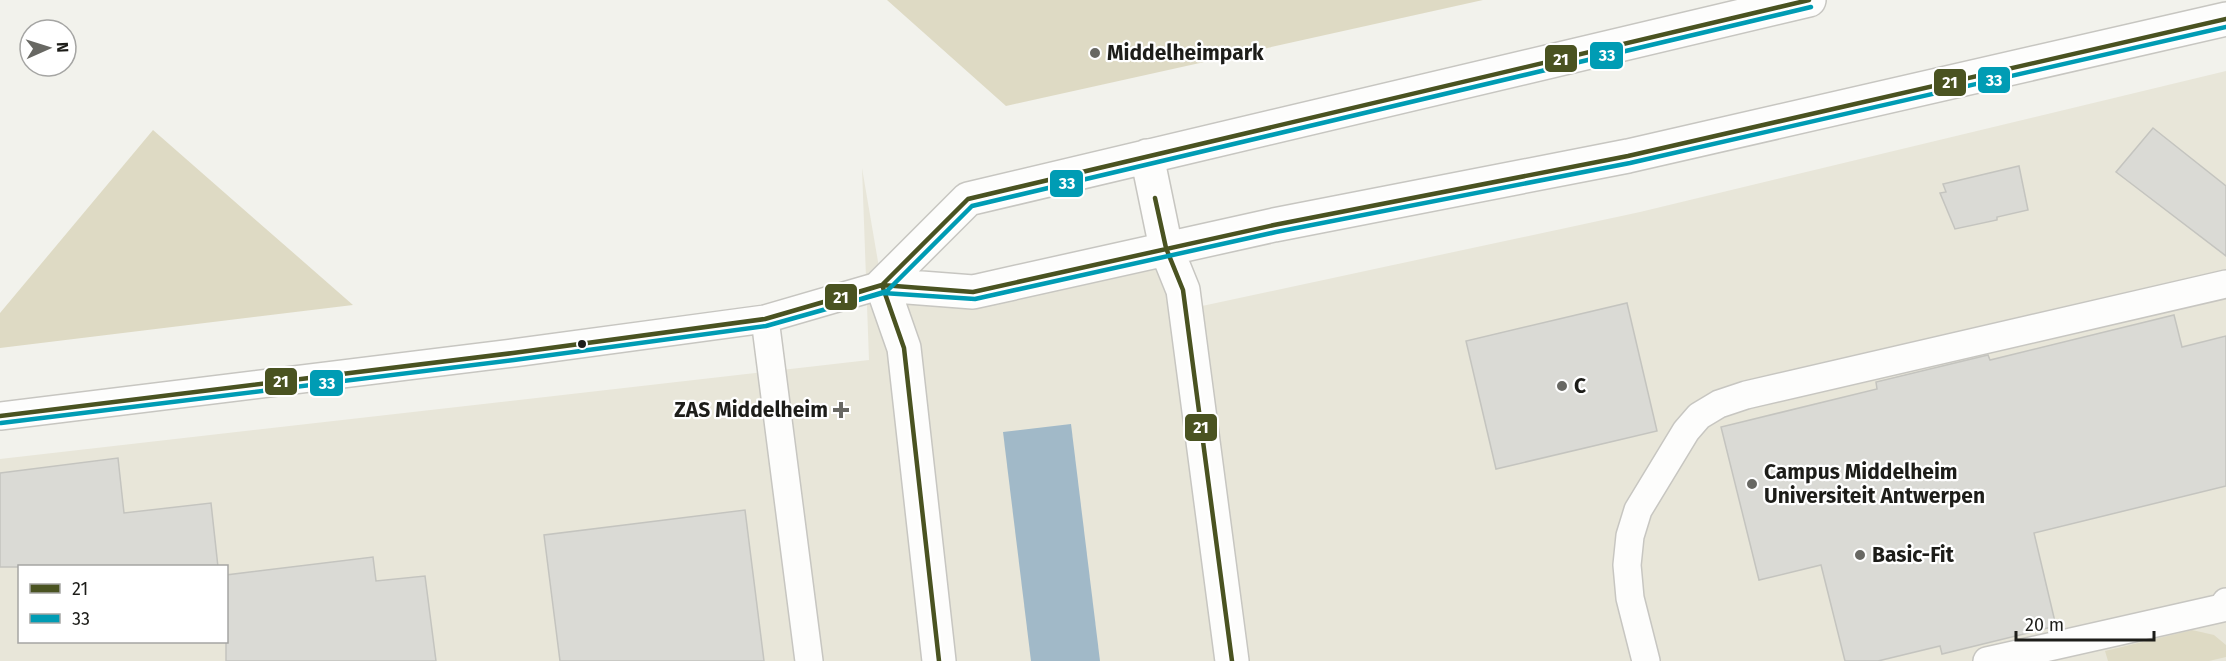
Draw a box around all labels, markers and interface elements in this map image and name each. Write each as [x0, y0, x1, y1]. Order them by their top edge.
north arrow [18, 18, 78, 78]
place label: Middelheimpark [1107, 40, 1264, 66]
text: N [53, 41, 72, 53]
line badge: 33 [1589, 41, 1624, 70]
line badge: 21 [1544, 44, 1578, 73]
marker: Middelheimpark [1088, 46, 1102, 60]
text: 33 [1598, 46, 1615, 65]
text: 21 [1553, 50, 1569, 69]
line badge: 33 [1977, 66, 2011, 94]
line badge: 21 [1933, 68, 1967, 97]
text: 33 [1985, 71, 2002, 90]
text: 21 [1942, 73, 1958, 92]
line badge: 33 [1049, 169, 1084, 198]
text: 33 [1058, 174, 1075, 193]
line badge: 21 [824, 283, 858, 311]
text: 21 [833, 288, 849, 307]
unlabelled marker [576, 338, 588, 350]
line badge: 21 [264, 367, 298, 396]
line badge: 33 [309, 369, 344, 397]
text: 21 [273, 372, 289, 391]
place label: C [1574, 373, 1586, 399]
text: 33 [318, 374, 335, 393]
marker: C [1555, 379, 1569, 393]
place label: ZAS Middelheim [674, 397, 828, 423]
marker: ZAS Middelheim [832, 401, 850, 419]
line badge: 21 [1184, 413, 1218, 442]
text: 21 [1193, 418, 1209, 437]
place label: Campus Middelheim Universiteit Antwerpen [1764, 459, 1985, 509]
marker: Campus Middelheim Universiteit Antwerpen [1745, 477, 1759, 491]
place label: Basic-Fit [1872, 542, 1955, 568]
marker: Basic-Fit [1853, 548, 1867, 562]
legend [18, 565, 228, 643]
text: 21 [72, 578, 88, 600]
scale bar [2016, 604, 2154, 642]
text: 33 [72, 608, 90, 630]
text: 20 m [2025, 614, 2064, 636]

